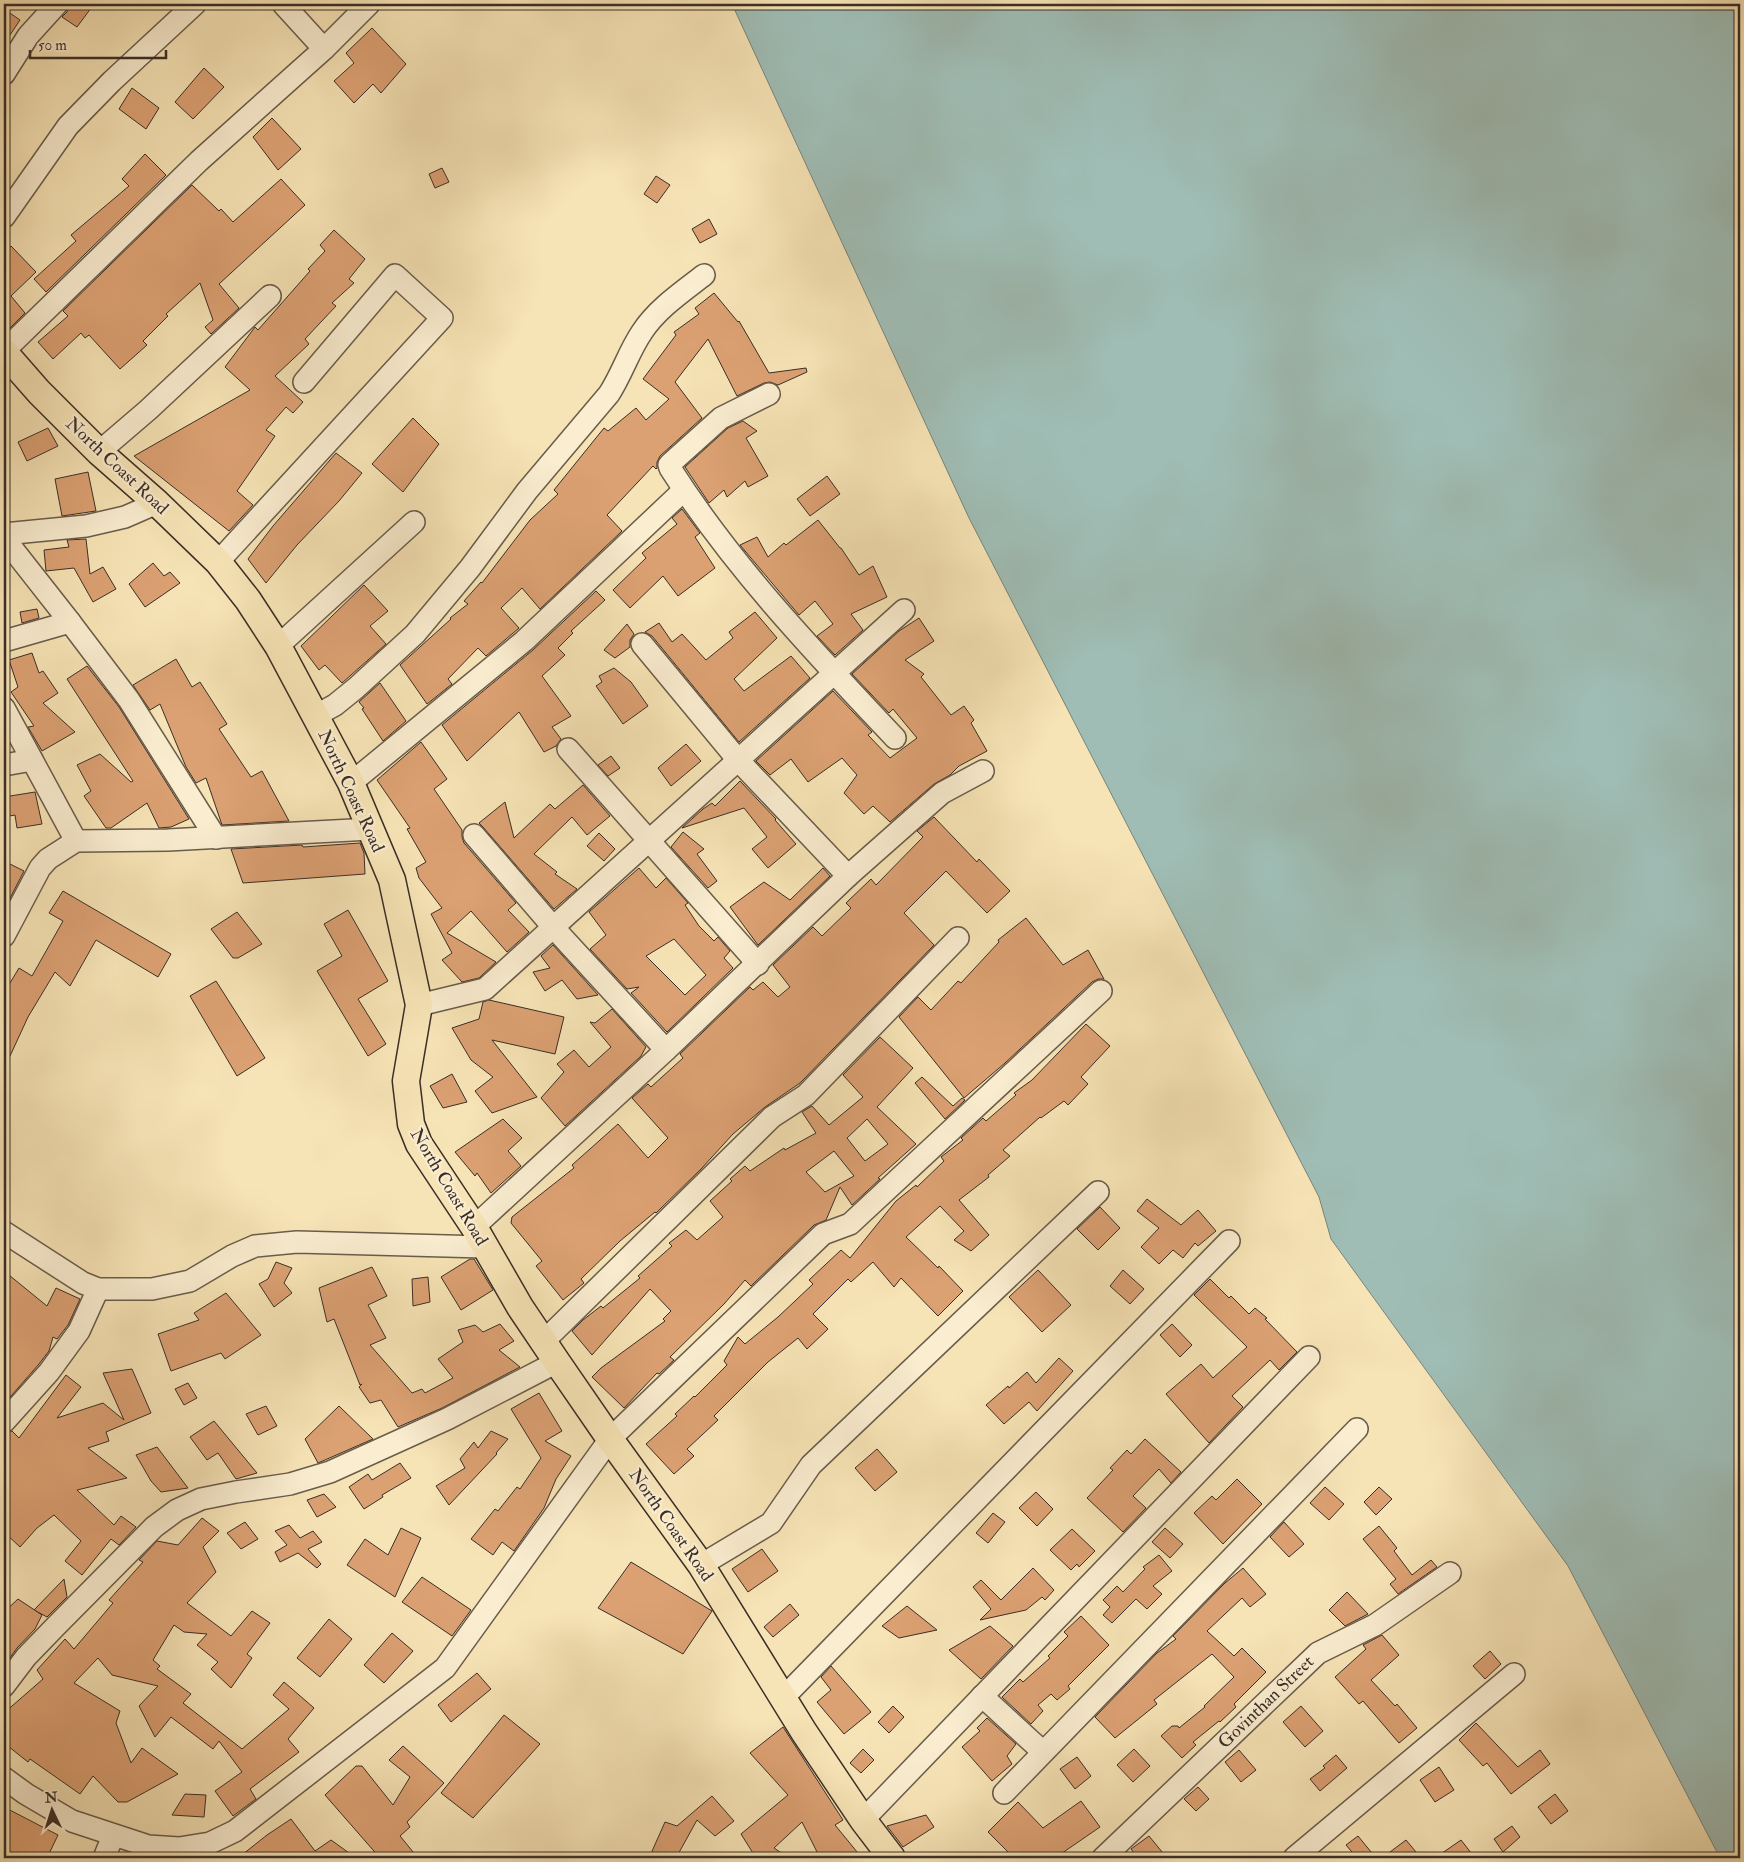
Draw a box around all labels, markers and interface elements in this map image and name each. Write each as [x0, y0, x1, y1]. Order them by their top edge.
scale bar [30, 28, 166, 60]
text: 50 m [38, 36, 67, 55]
street label: North Coast Road [61, 412, 174, 520]
street label: North Coast Road [313, 726, 390, 856]
street label: North Coast Road [405, 1124, 493, 1250]
street label: North Coast Road [623, 1464, 719, 1586]
street label: Govinthan Street [1213, 1650, 1319, 1754]
north arrow [28, 1784, 78, 1834]
text: N [43, 1789, 58, 1807]

